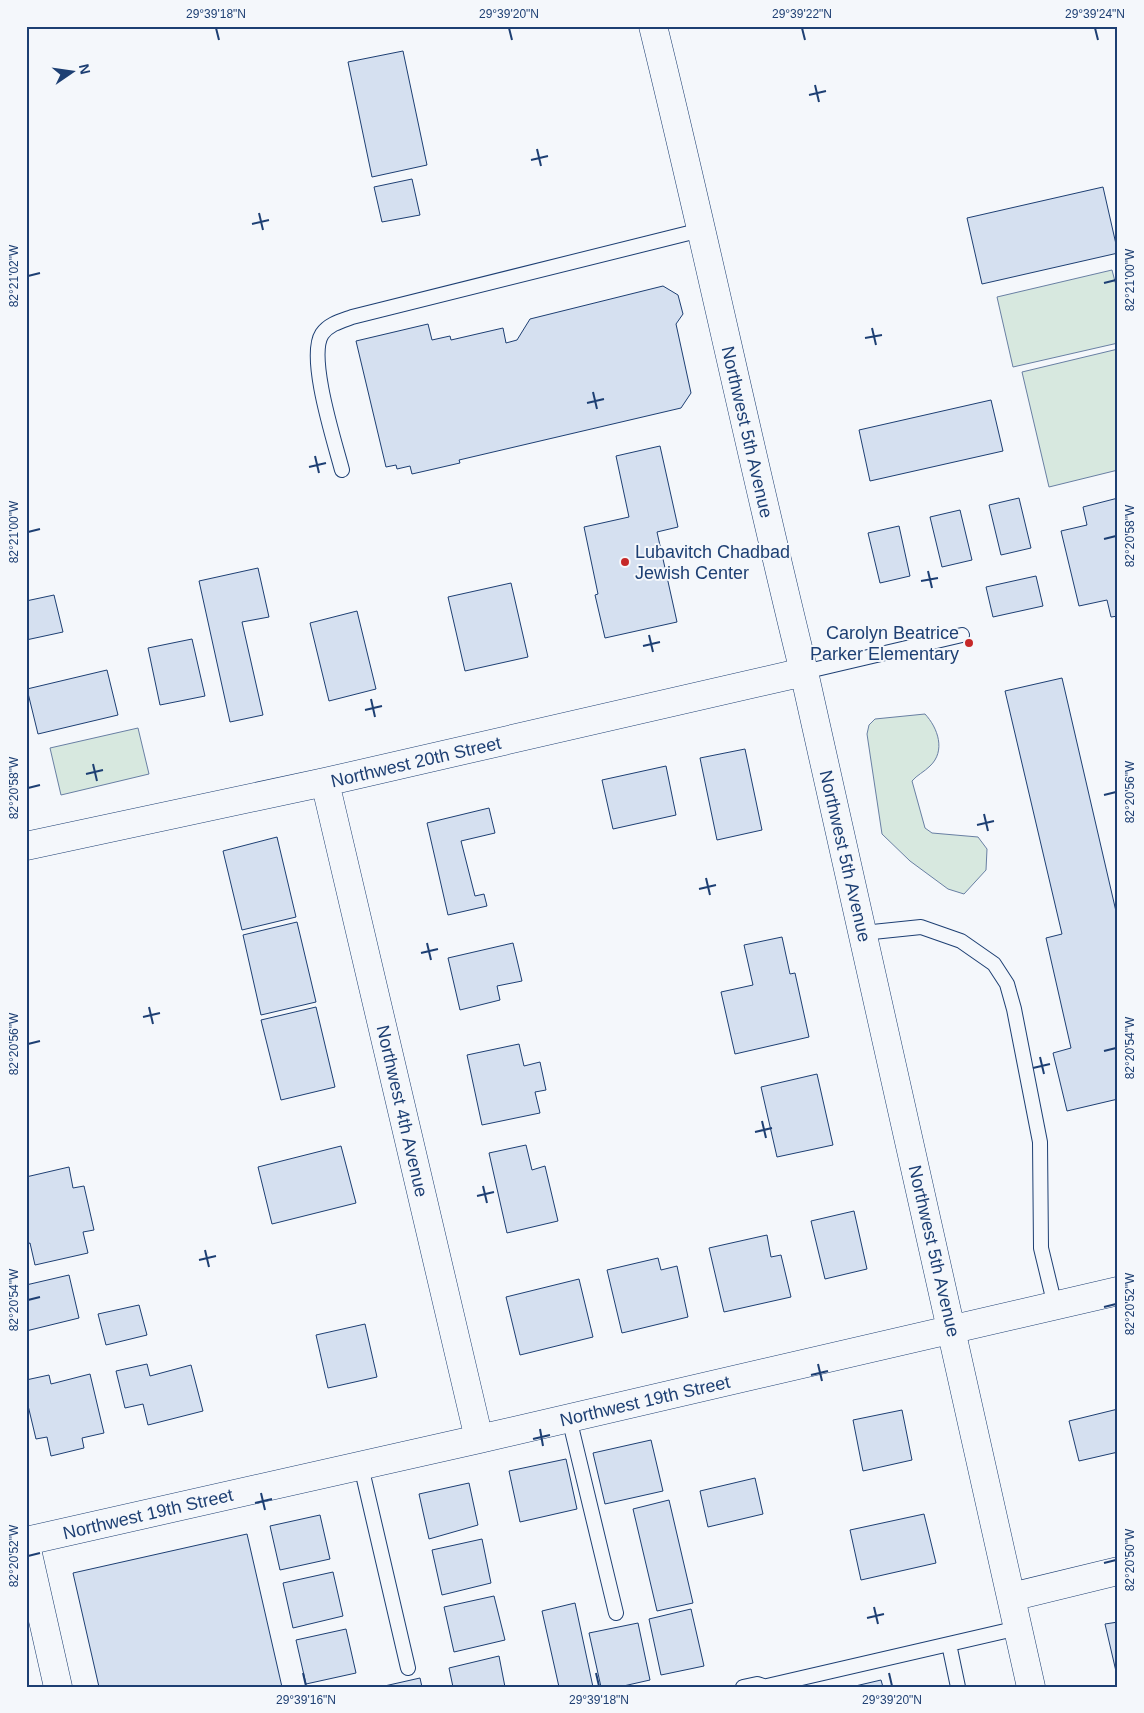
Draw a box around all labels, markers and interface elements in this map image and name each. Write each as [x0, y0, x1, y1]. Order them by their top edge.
text: 29°39'18"N [186, 7, 246, 21]
text: 29°39'20"N [479, 7, 539, 21]
text: 29°39'22"N [772, 7, 832, 21]
text: 29°39'24"N [1065, 7, 1125, 21]
north arrow [48, 48, 98, 98]
text: N [76, 62, 94, 76]
text: 82°21'02"W [7, 244, 21, 307]
text: 82°21'00"W [1123, 248, 1137, 311]
street label: Northwest 5th Avenue [717, 344, 777, 520]
text: 82°21'00"W [7, 500, 21, 563]
text: 82°20'58"W [1123, 504, 1137, 567]
place label: Lubavitch Chadbad Jewish Center [635, 542, 790, 583]
marker: Lubavitch Chadbad Jewish Center [619, 556, 631, 568]
place label: Carolyn Beatrice Parker Elementary [810, 623, 959, 664]
marker: Carolyn Beatrice Parker Elementary [963, 637, 975, 649]
street label: Northwest 20th Street [329, 733, 503, 791]
text: 82°20'58"W [7, 756, 21, 819]
text: 82°20'56"W [1123, 760, 1137, 823]
street label: Northwest 5th Avenue [815, 768, 875, 944]
text: 82°20'56"W [7, 1012, 21, 1075]
text: 82°20'54"W [1123, 1016, 1137, 1079]
street label: Northwest 4th Avenue [372, 1023, 432, 1199]
street label: Northwest 5th Avenue [904, 1163, 964, 1339]
text: 82°20'54"W [7, 1268, 21, 1331]
text: 82°20'52"W [1123, 1272, 1137, 1335]
street label: Northwest 19th Street [558, 1372, 732, 1430]
street label: Northwest 19th Street [61, 1485, 235, 1543]
text: 82°20'52"W [7, 1524, 21, 1587]
text: 82°20'50"W [1123, 1528, 1137, 1591]
text: 29°39'16"N [276, 1693, 336, 1707]
text: 29°39'18"N [569, 1693, 629, 1707]
text: 29°39'20"N [862, 1693, 922, 1707]

